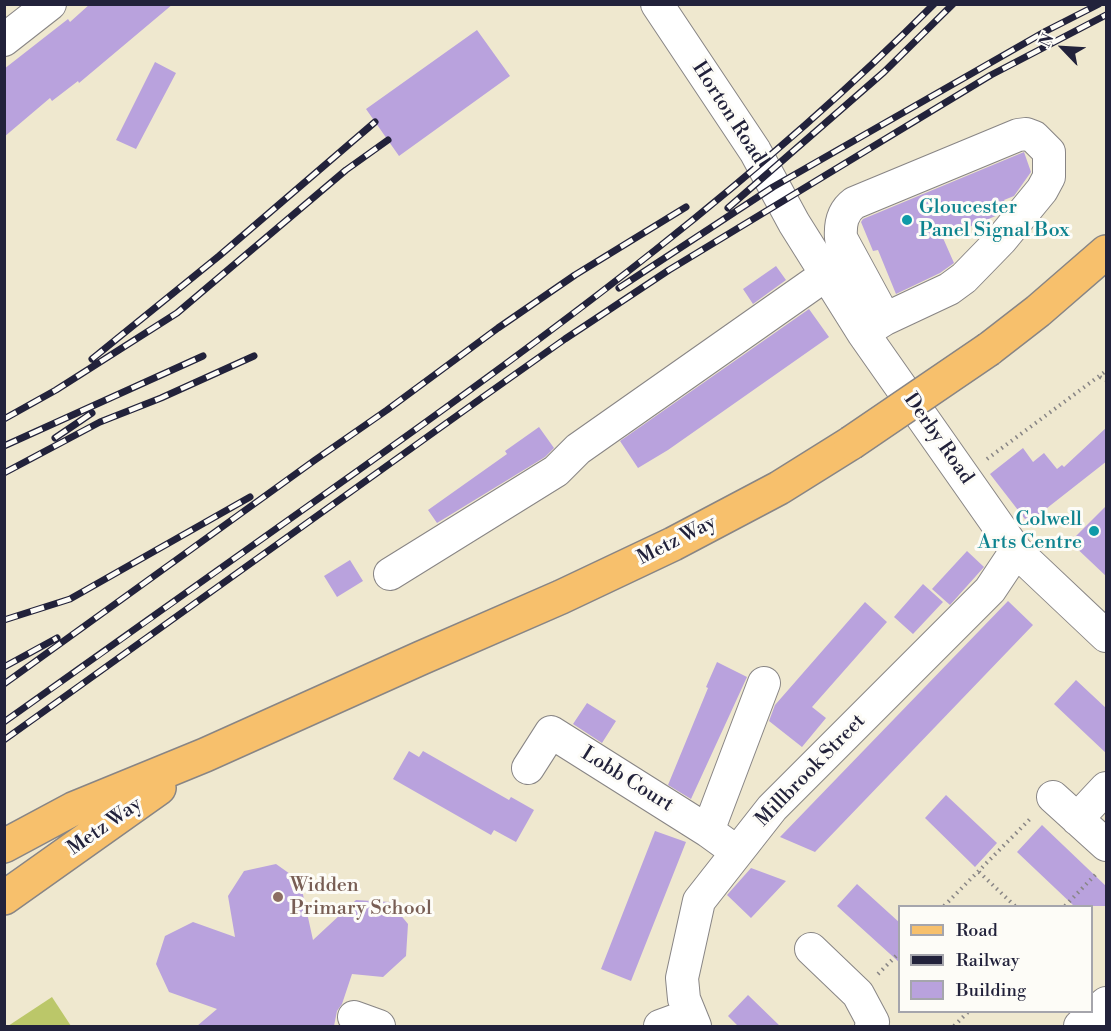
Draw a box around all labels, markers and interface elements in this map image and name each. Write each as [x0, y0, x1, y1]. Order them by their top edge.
north arrow [1033, 18, 1093, 78]
text: N [1035, 30, 1058, 50]
street label: Horton Road [686, 57, 770, 169]
place label: Gloucester Panel Signal Box [919, 196, 1069, 243]
marker: Gloucester Panel Signal Box [900, 213, 914, 227]
street label: Derby Road [898, 389, 978, 489]
place label: Colwell Arts Centre [978, 508, 1082, 555]
street label: Metz Way [634, 511, 720, 571]
marker: Colwell Arts Centre [1087, 524, 1101, 538]
street label: Millbrook Street [751, 710, 871, 832]
street label: Lobb Court [577, 742, 677, 818]
street label: Metz Way [63, 793, 147, 861]
place label: Widden Primary School [290, 874, 432, 921]
marker: Widden Primary School [271, 890, 285, 904]
legend [898, 905, 1093, 1013]
text: Road [956, 919, 998, 942]
text: Railway [956, 949, 1019, 972]
text: Building [956, 979, 1026, 1002]

